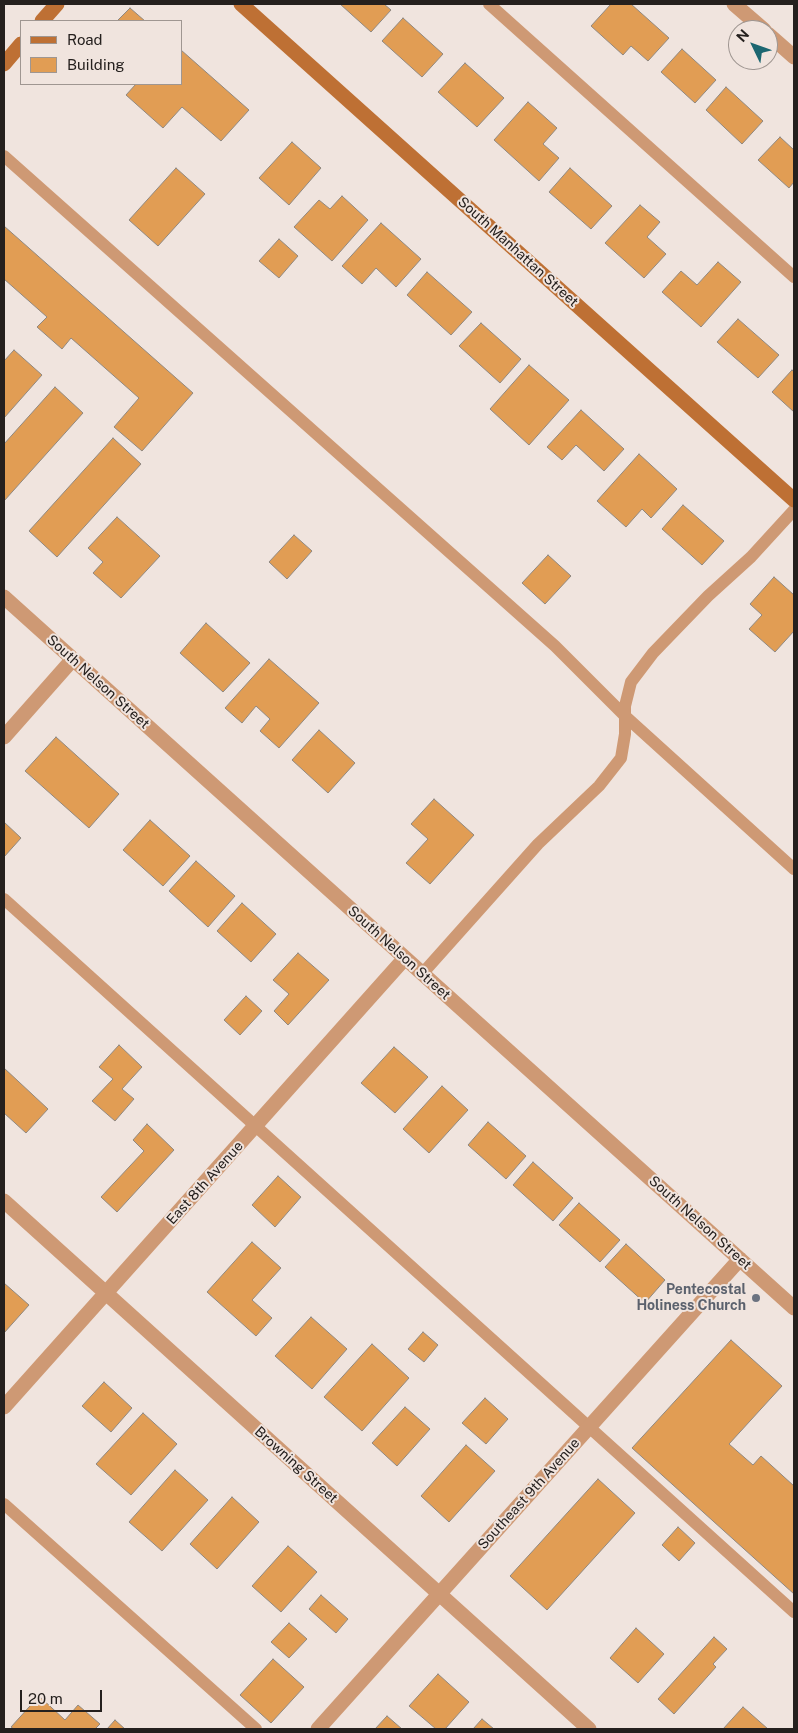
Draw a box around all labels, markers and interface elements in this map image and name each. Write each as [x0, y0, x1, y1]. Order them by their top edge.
legend [20, 20, 182, 85]
north arrow [728, 20, 778, 70]
text: N [733, 26, 752, 45]
text: Road [67, 31, 103, 48]
text: Building [67, 56, 125, 73]
street label: South Manhattan Street [454, 193, 582, 311]
street label: South Nelson Street [43, 632, 153, 732]
street label: South Nelson Street [344, 903, 454, 1003]
street label: East 8th Avenue [163, 1138, 247, 1228]
street label: South Nelson Street [645, 1173, 755, 1273]
place label: Pentecostal Holiness Church [636, 1282, 746, 1314]
marker: Pentecostal Holiness Church [750, 1292, 762, 1304]
street label: Browning Street [251, 1423, 341, 1507]
street label: Southeast 9th Avenue [475, 1435, 583, 1553]
scale bar [22, 1680, 105, 1712]
text: 20 m [28, 1690, 63, 1707]

